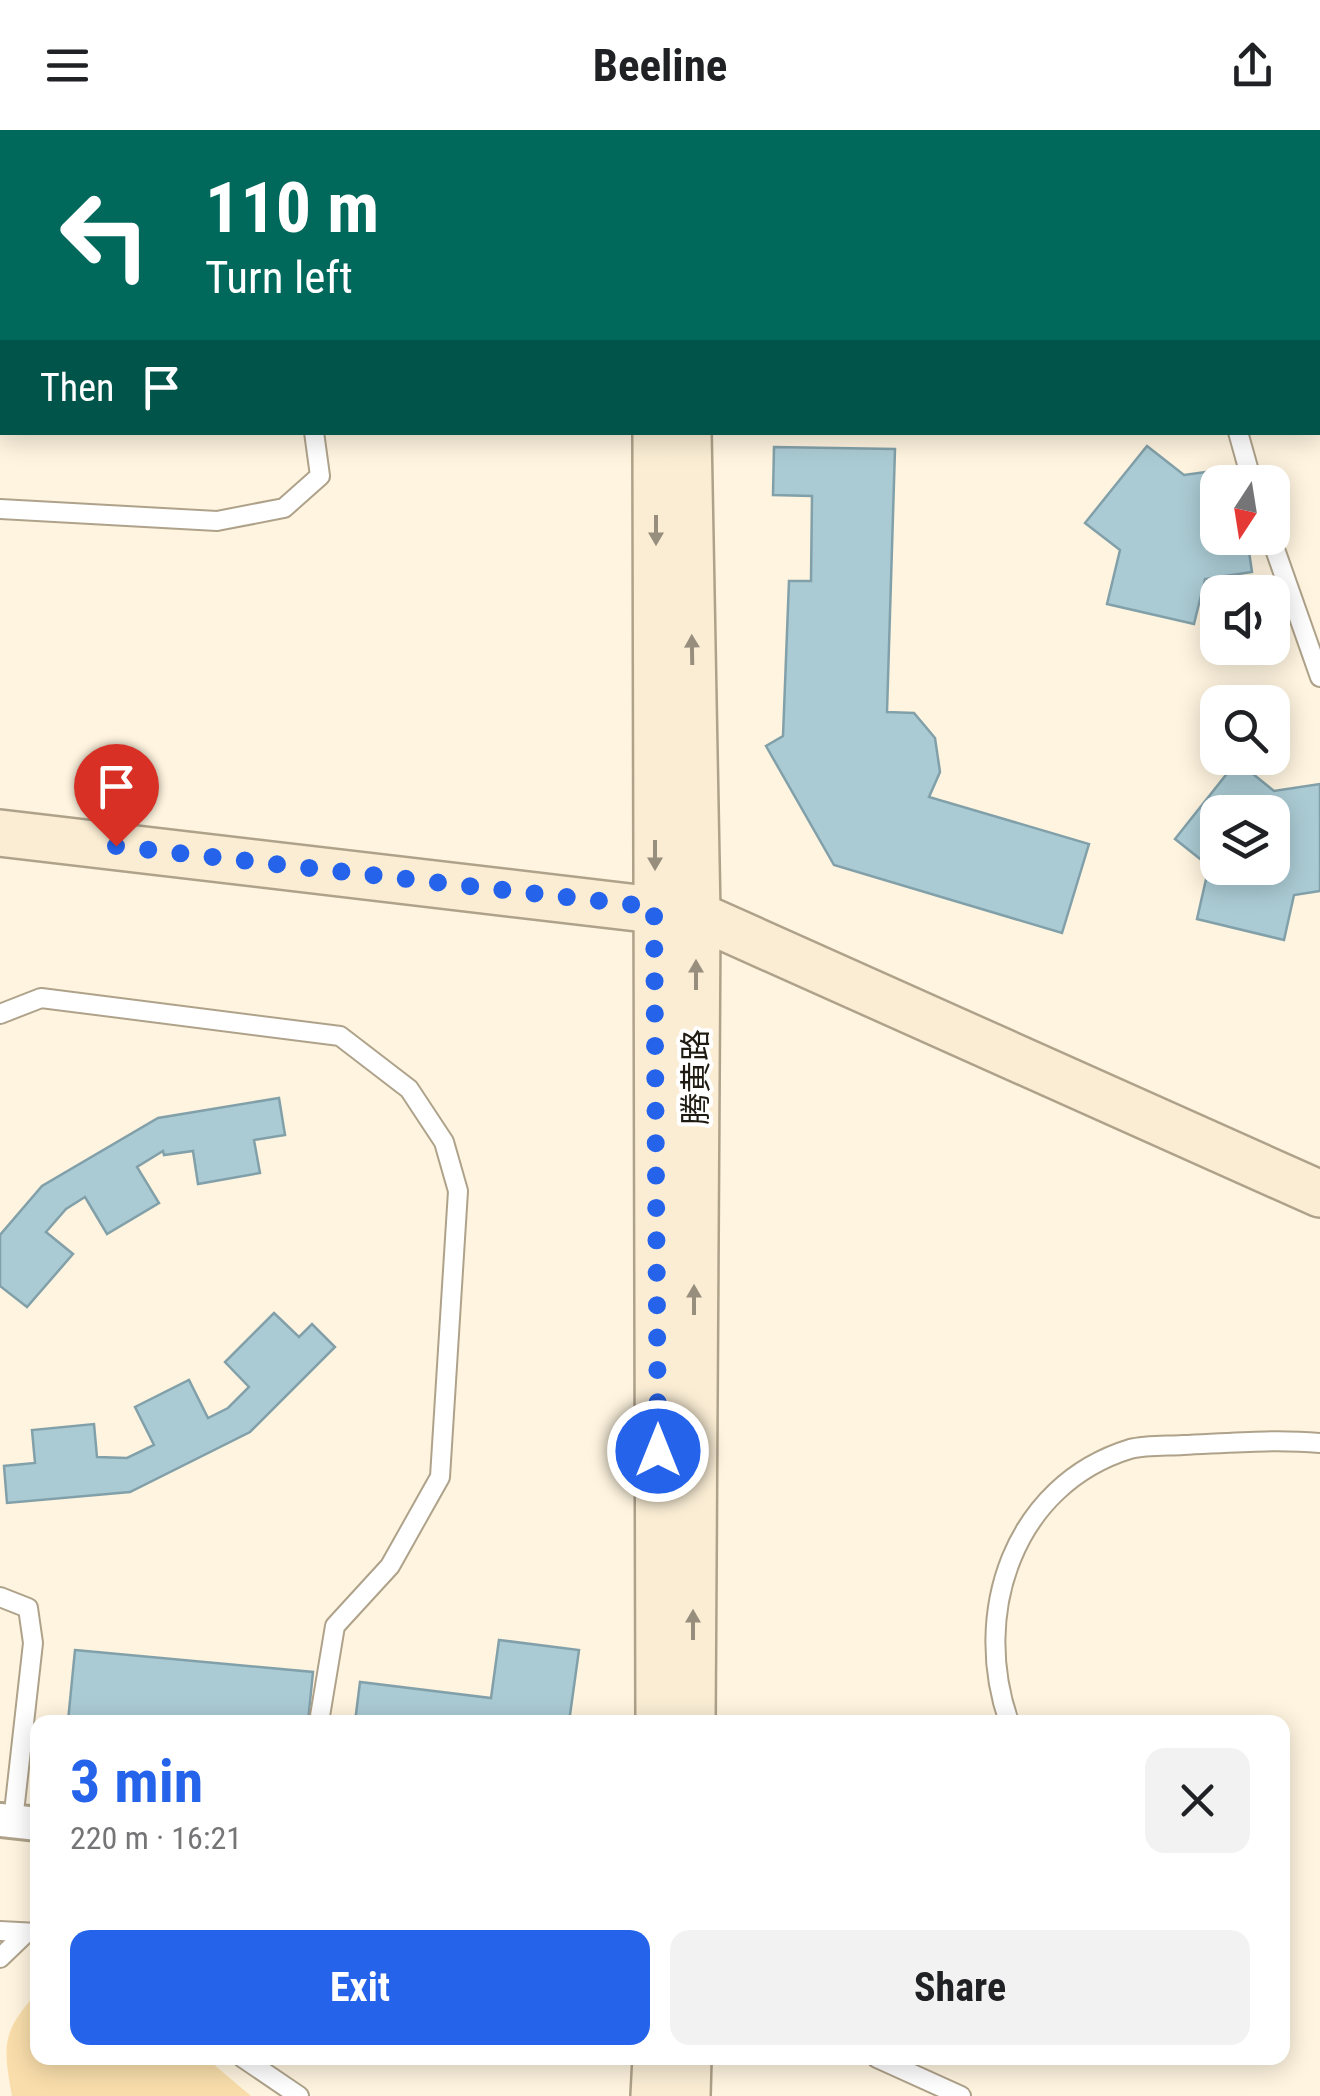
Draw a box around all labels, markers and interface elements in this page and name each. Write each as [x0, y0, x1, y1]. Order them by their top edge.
icon: menu [40, 38, 95, 93]
icon: share [1225, 38, 1280, 93]
text: Beeline [593, 39, 727, 92]
text: 110 m [205, 167, 379, 249]
icon: left [40, 170, 170, 300]
text: Turn left [205, 251, 353, 304]
icon: arrive [134, 360, 189, 415]
text: Then [40, 366, 114, 410]
north arrow [1200, 465, 1290, 555]
map controls [1200, 465, 1290, 885]
one-way arrow [648, 514, 664, 546]
button: sound [1200, 575, 1290, 665]
one-way arrow [684, 634, 700, 666]
button: search [1200, 685, 1290, 775]
pin [74, 744, 159, 847]
icon: arrive [89, 759, 144, 814]
button: layers [1200, 795, 1290, 885]
one-way arrow [647, 839, 663, 871]
one-way arrow [688, 959, 704, 991]
street label: 腾黄路 [677, 1029, 715, 1125]
one-way arrow [687, 1284, 703, 1316]
position arrow [606, 1399, 710, 1503]
one-way arrow [685, 1609, 701, 1641]
text: 3 min [70, 1746, 203, 1817]
button: close [1145, 1748, 1250, 1853]
text: 220 m · 16:21 [70, 1819, 242, 1857]
button: Exit [70, 1930, 650, 2045]
button: Share [670, 1930, 1250, 2045]

